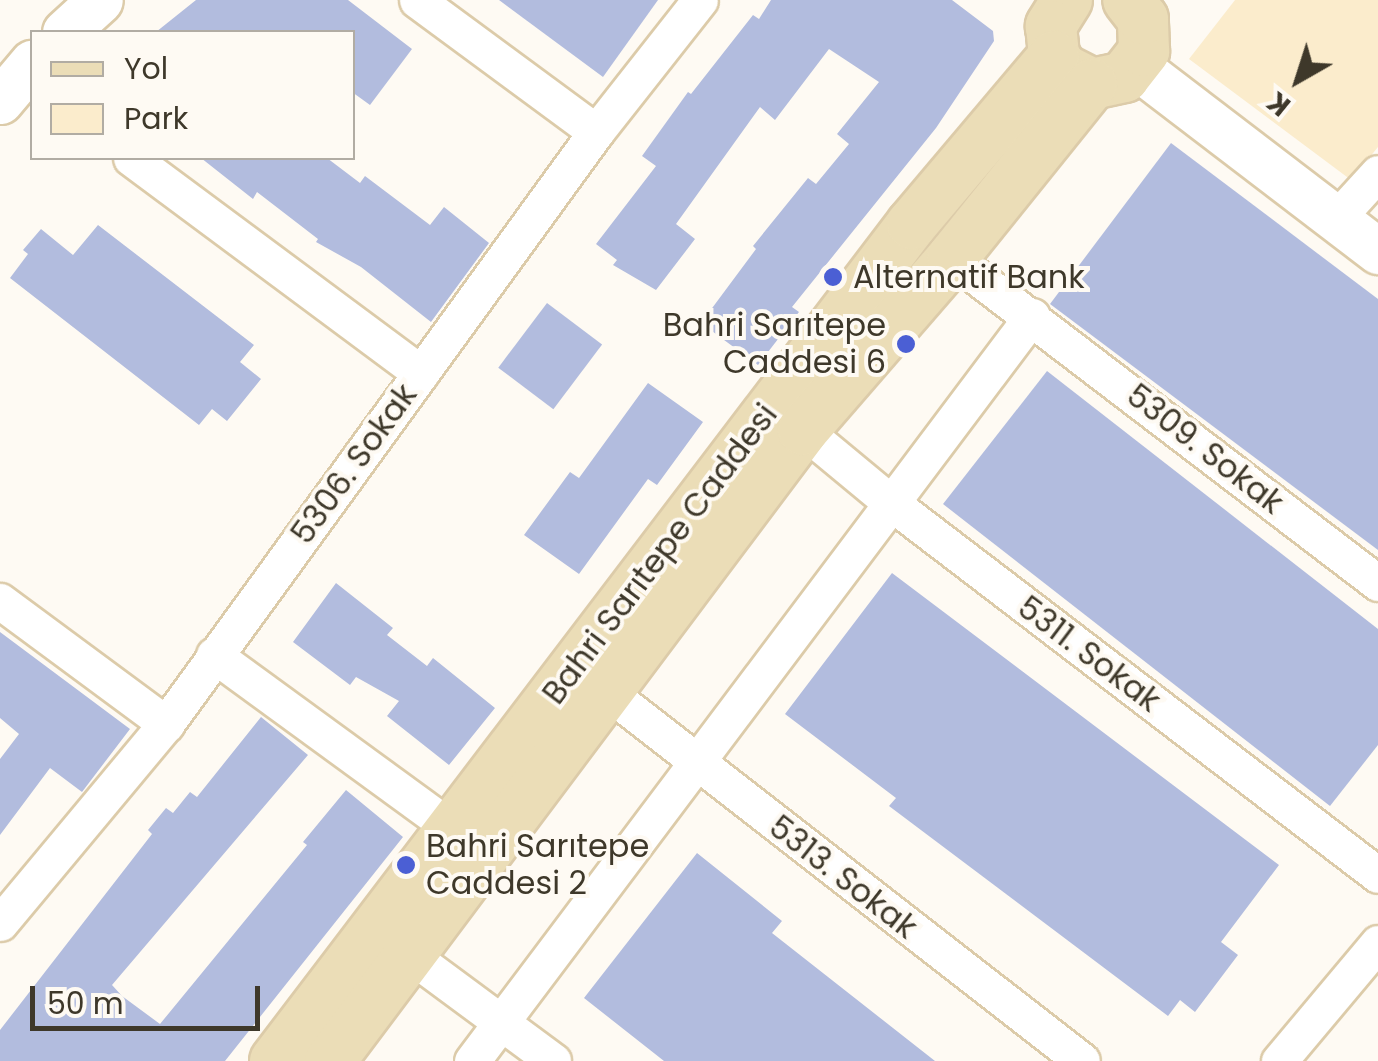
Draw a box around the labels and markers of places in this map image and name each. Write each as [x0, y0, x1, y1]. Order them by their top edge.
place label: Alternatif Bank [853, 258, 1085, 296]
marker: Alternatif Bank [822, 266, 844, 288]
place label: Bahri Sarıtepe Caddesi 6 [663, 307, 886, 382]
marker: Bahri Sarıtepe Caddesi 6 [895, 333, 917, 355]
place label: Bahri Sarıtepe Caddesi 2 [426, 828, 649, 903]
marker: Bahri Sarıtepe Caddesi 2 [395, 854, 417, 876]

